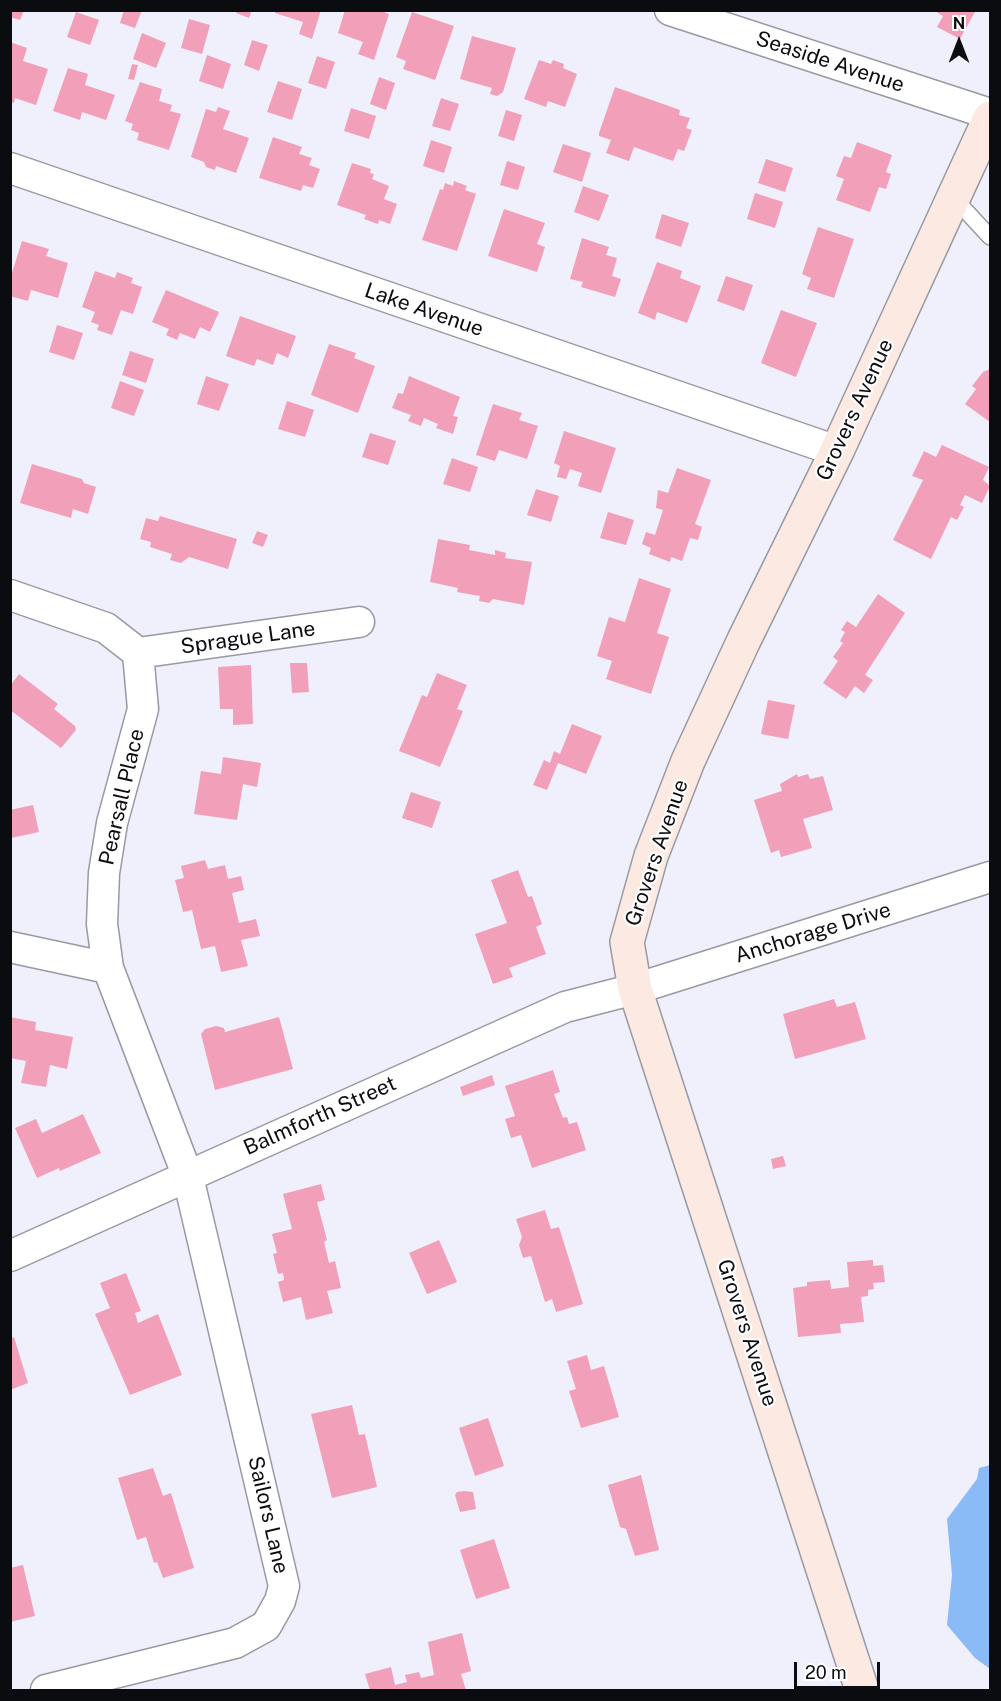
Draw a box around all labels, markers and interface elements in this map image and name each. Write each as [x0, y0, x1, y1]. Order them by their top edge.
north arrow [929, 12, 989, 72]
text: N [953, 14, 965, 33]
street label: Seaside Avenue [752, 26, 908, 98]
street label: Lake Avenue [361, 278, 487, 342]
street label: Grovers Avenue [811, 335, 899, 485]
street label: Sprague Lane [179, 616, 317, 660]
street label: Pearsall Place [94, 726, 150, 868]
street label: Grovers Avenue [620, 776, 694, 930]
street label: Anchorage Drive [732, 897, 894, 969]
street label: Balmforth Street [240, 1071, 400, 1161]
street label: Grovers Avenue [711, 1256, 783, 1410]
street label: Sailors Lane [242, 1454, 294, 1576]
scale bar [797, 1650, 882, 1688]
text: 20 m [805, 1662, 847, 1683]

